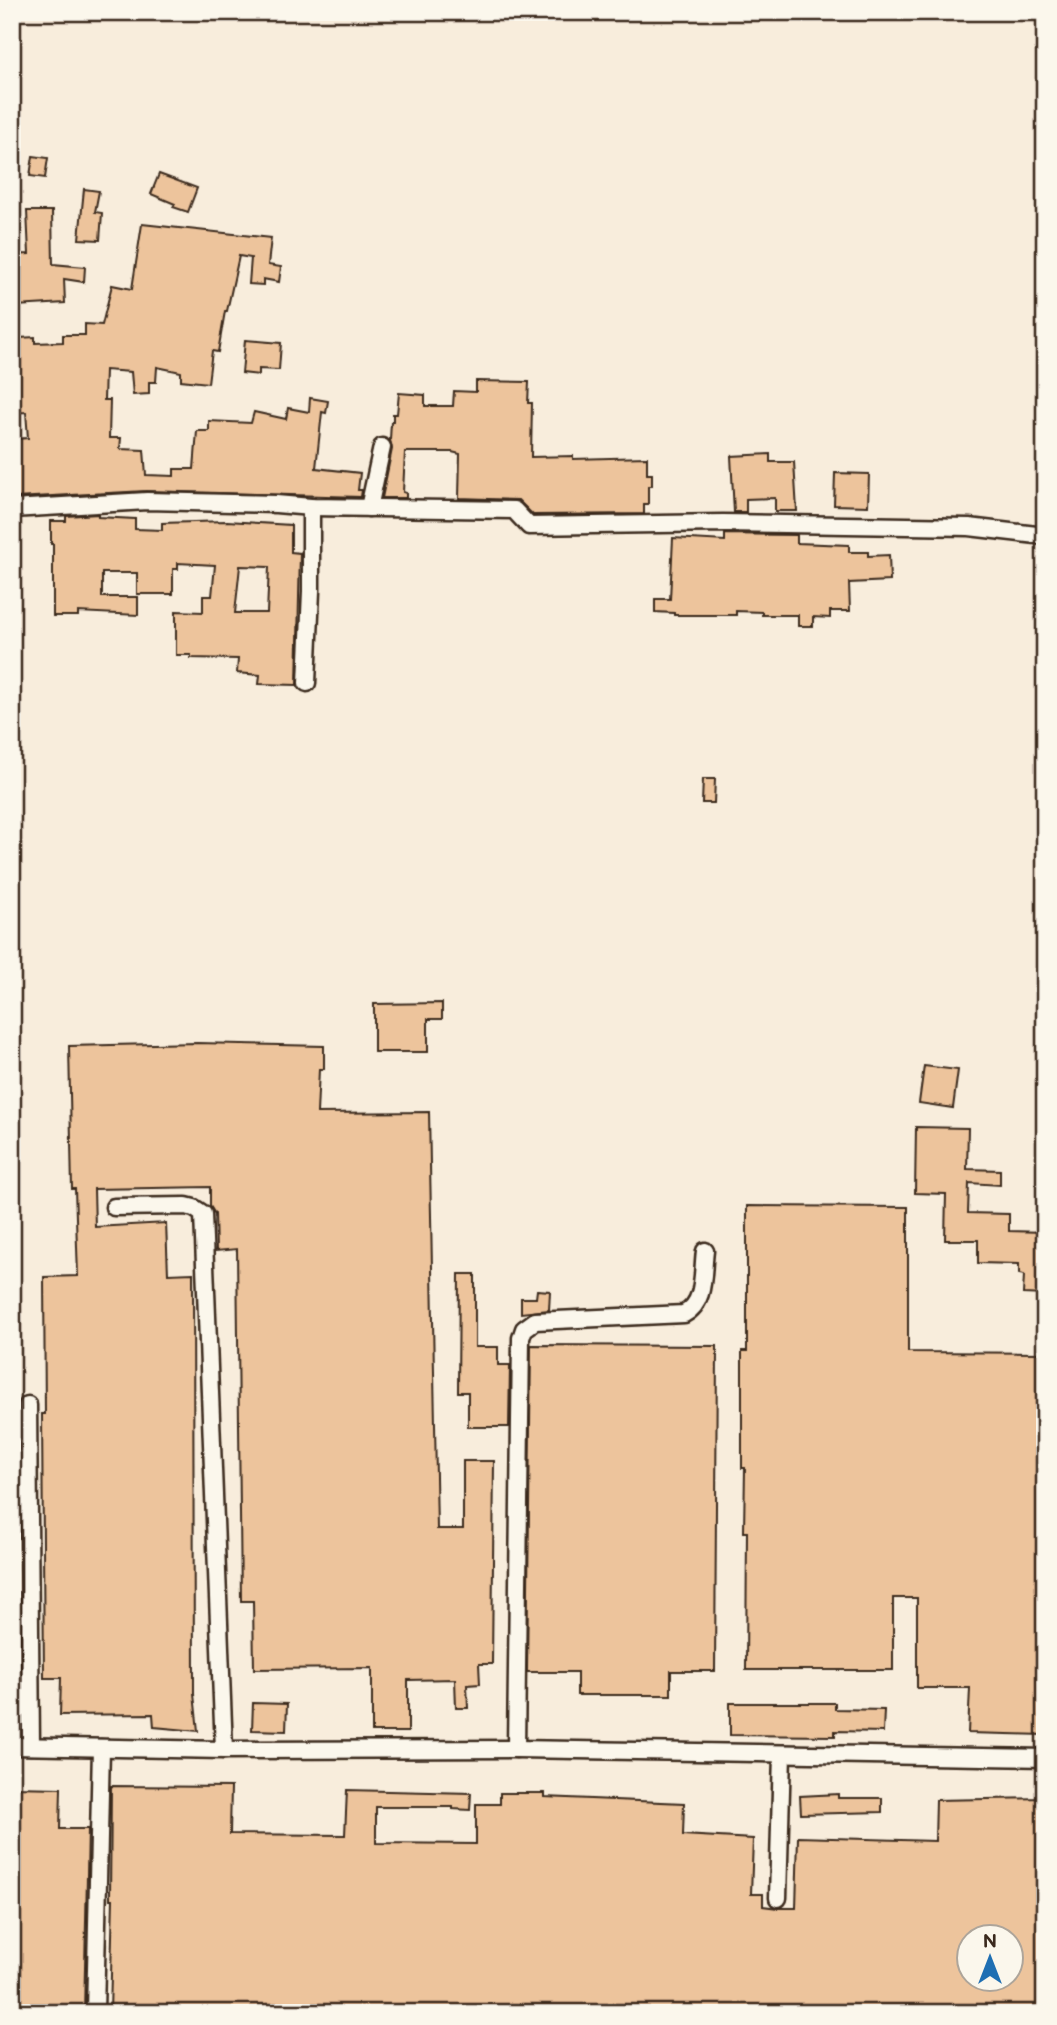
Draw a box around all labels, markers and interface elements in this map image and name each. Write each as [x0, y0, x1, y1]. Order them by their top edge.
north arrow [956, 1924, 1026, 1994]
text: N [983, 1931, 997, 1954]

